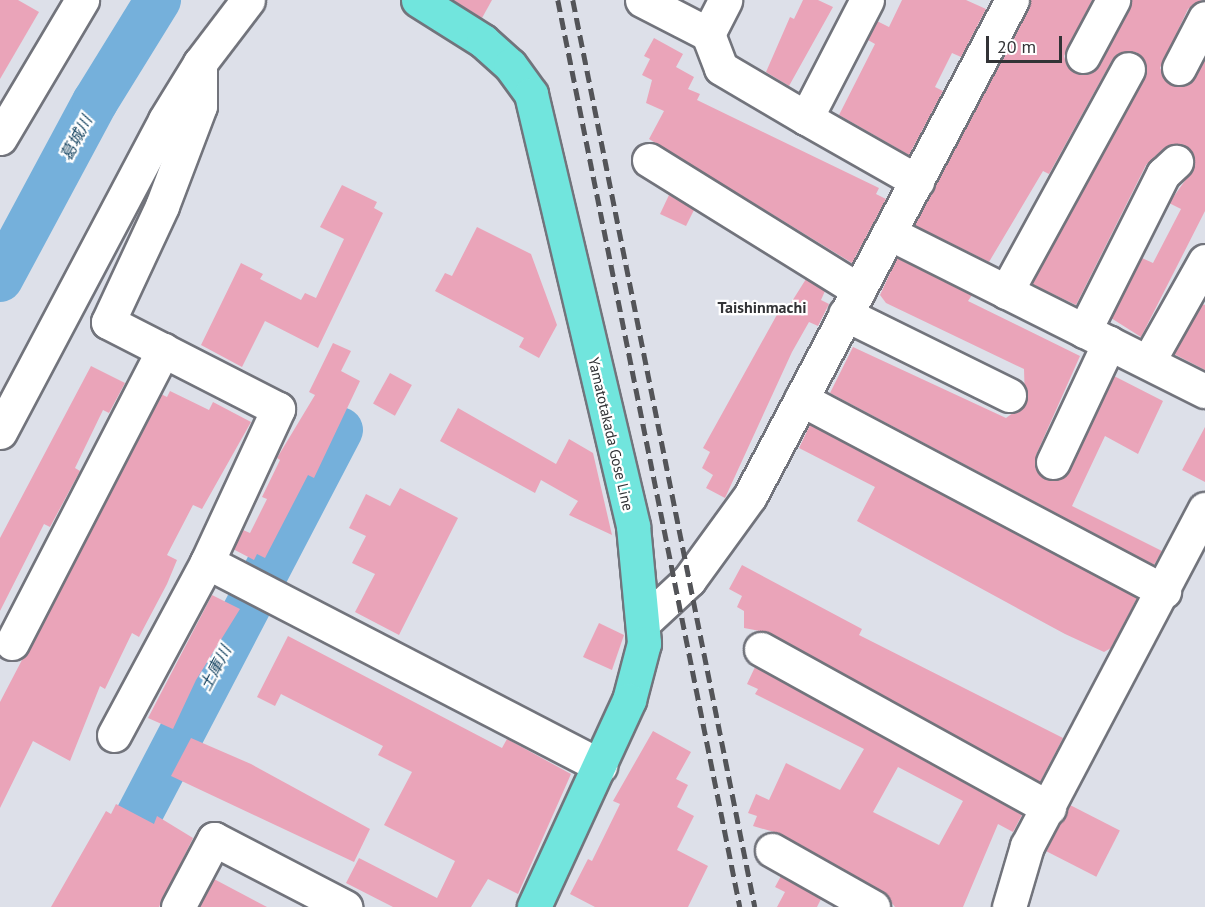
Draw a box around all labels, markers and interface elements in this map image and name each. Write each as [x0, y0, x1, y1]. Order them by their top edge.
scale bar [989, 24, 1066, 62]
text: 20 m [997, 35, 1036, 58]
water label: 葛城川 [56, 112, 96, 164]
district label: Taishinmachi [718, 297, 806, 317]
street label: Yamatotakada Gose Line [585, 356, 637, 512]
water label: 土庫川 [195, 642, 235, 694]

